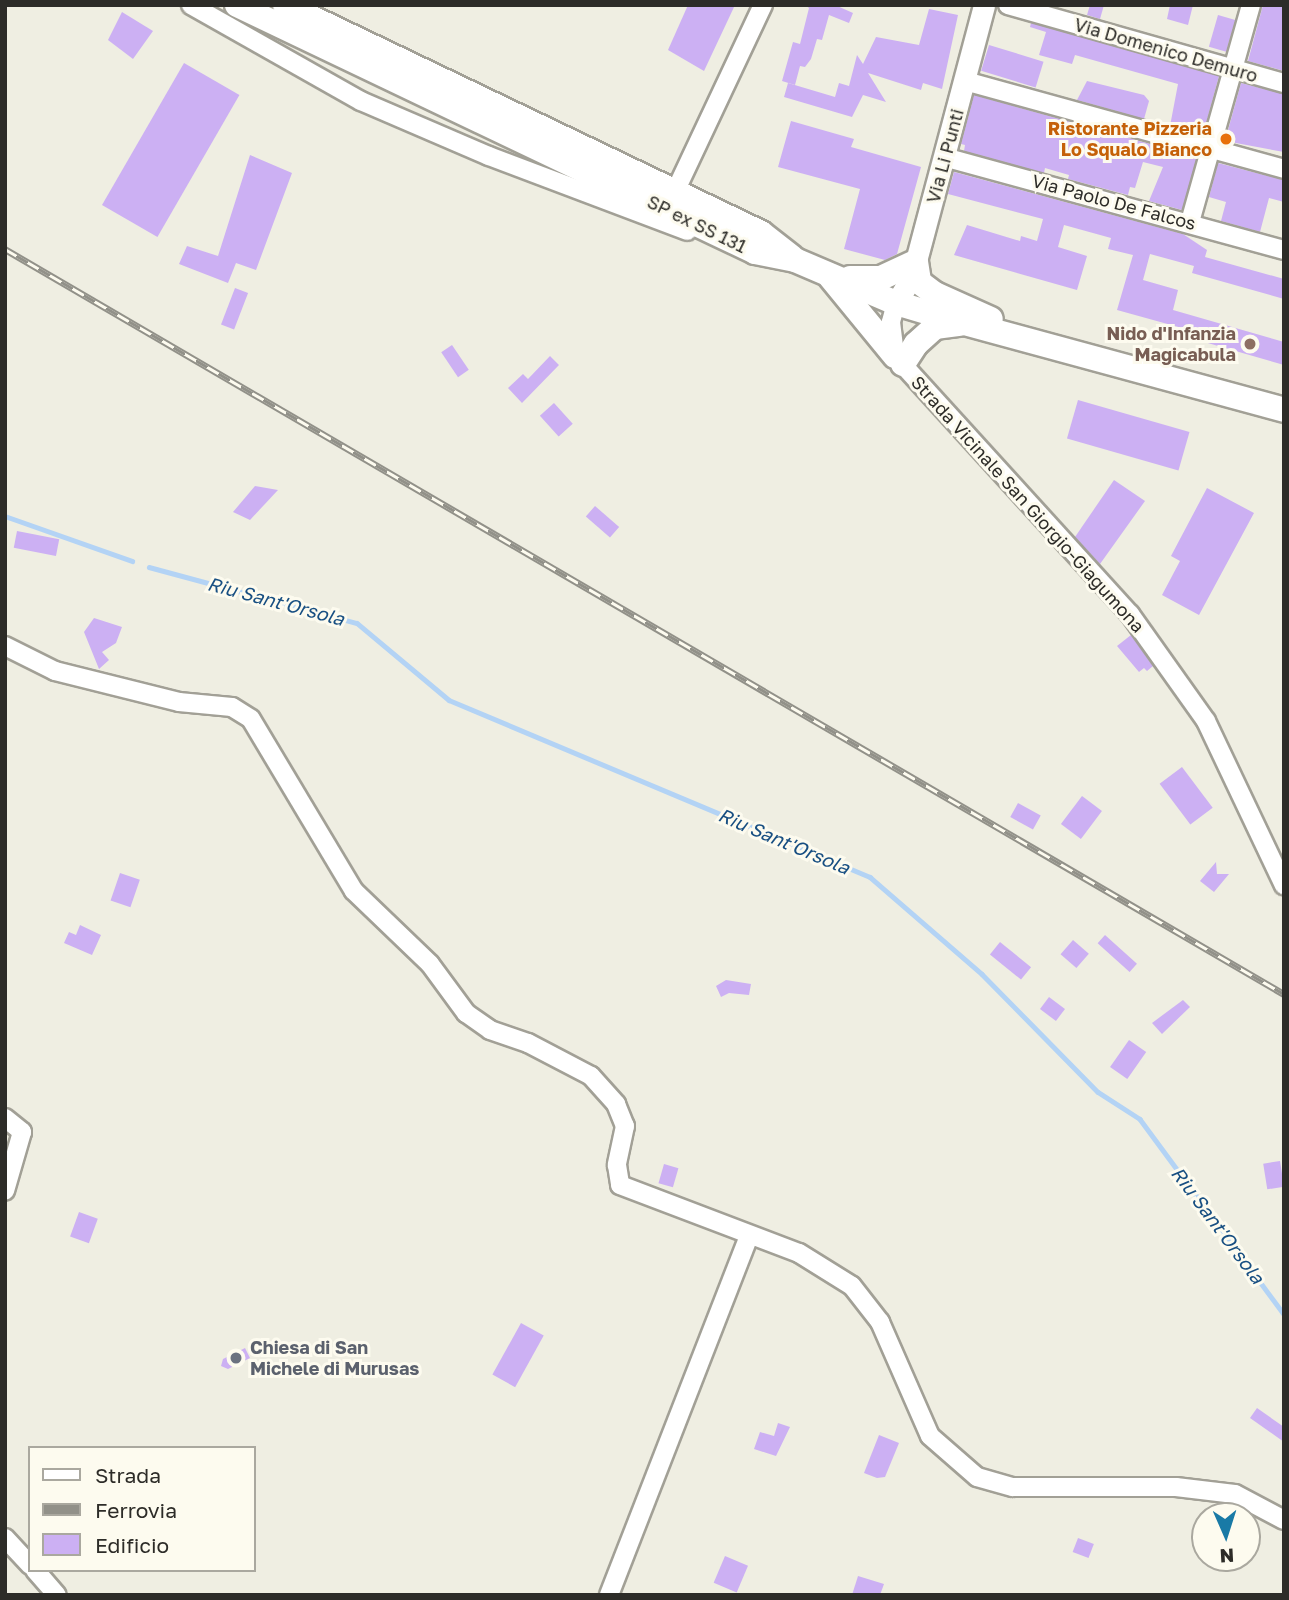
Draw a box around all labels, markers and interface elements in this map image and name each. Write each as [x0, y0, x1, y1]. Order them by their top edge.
street label: Via Domenico Demuro [1072, 13, 1260, 87]
street label: Via Li Punti [922, 106, 968, 206]
place label: Ristorante Pizzeria Lo Squalo Bianco [1048, 118, 1212, 160]
marker: Ristorante Pizzeria Lo Squalo Bianco [1218, 131, 1234, 147]
street label: Via Paolo De Falcos [1030, 170, 1198, 234]
street label: SP ex SS 131 [644, 191, 750, 257]
place label: Nido d'Infanzia Magicabula [1107, 323, 1236, 366]
marker: Nido d'Infanzia Magicabula [1242, 336, 1258, 352]
street label: Strada Vicinale San Giorgio-Giagumona [907, 371, 1149, 637]
water label: Riu Sant'Orsola [205, 572, 347, 630]
water label: Riu Sant'Orsola [715, 803, 853, 879]
water label: Riu Sant'Orsola [1167, 1162, 1269, 1288]
place label: Chiesa di San Michele di Murusas [250, 1337, 419, 1380]
marker: Chiesa di San Michele di Murusas [228, 1350, 244, 1366]
legend [28, 1446, 256, 1572]
text: Strada [95, 1462, 161, 1488]
text: Ferrovia [95, 1497, 177, 1523]
north arrow [1191, 1502, 1261, 1572]
text: Edificio [95, 1532, 169, 1558]
text: N [1219, 1545, 1235, 1568]

